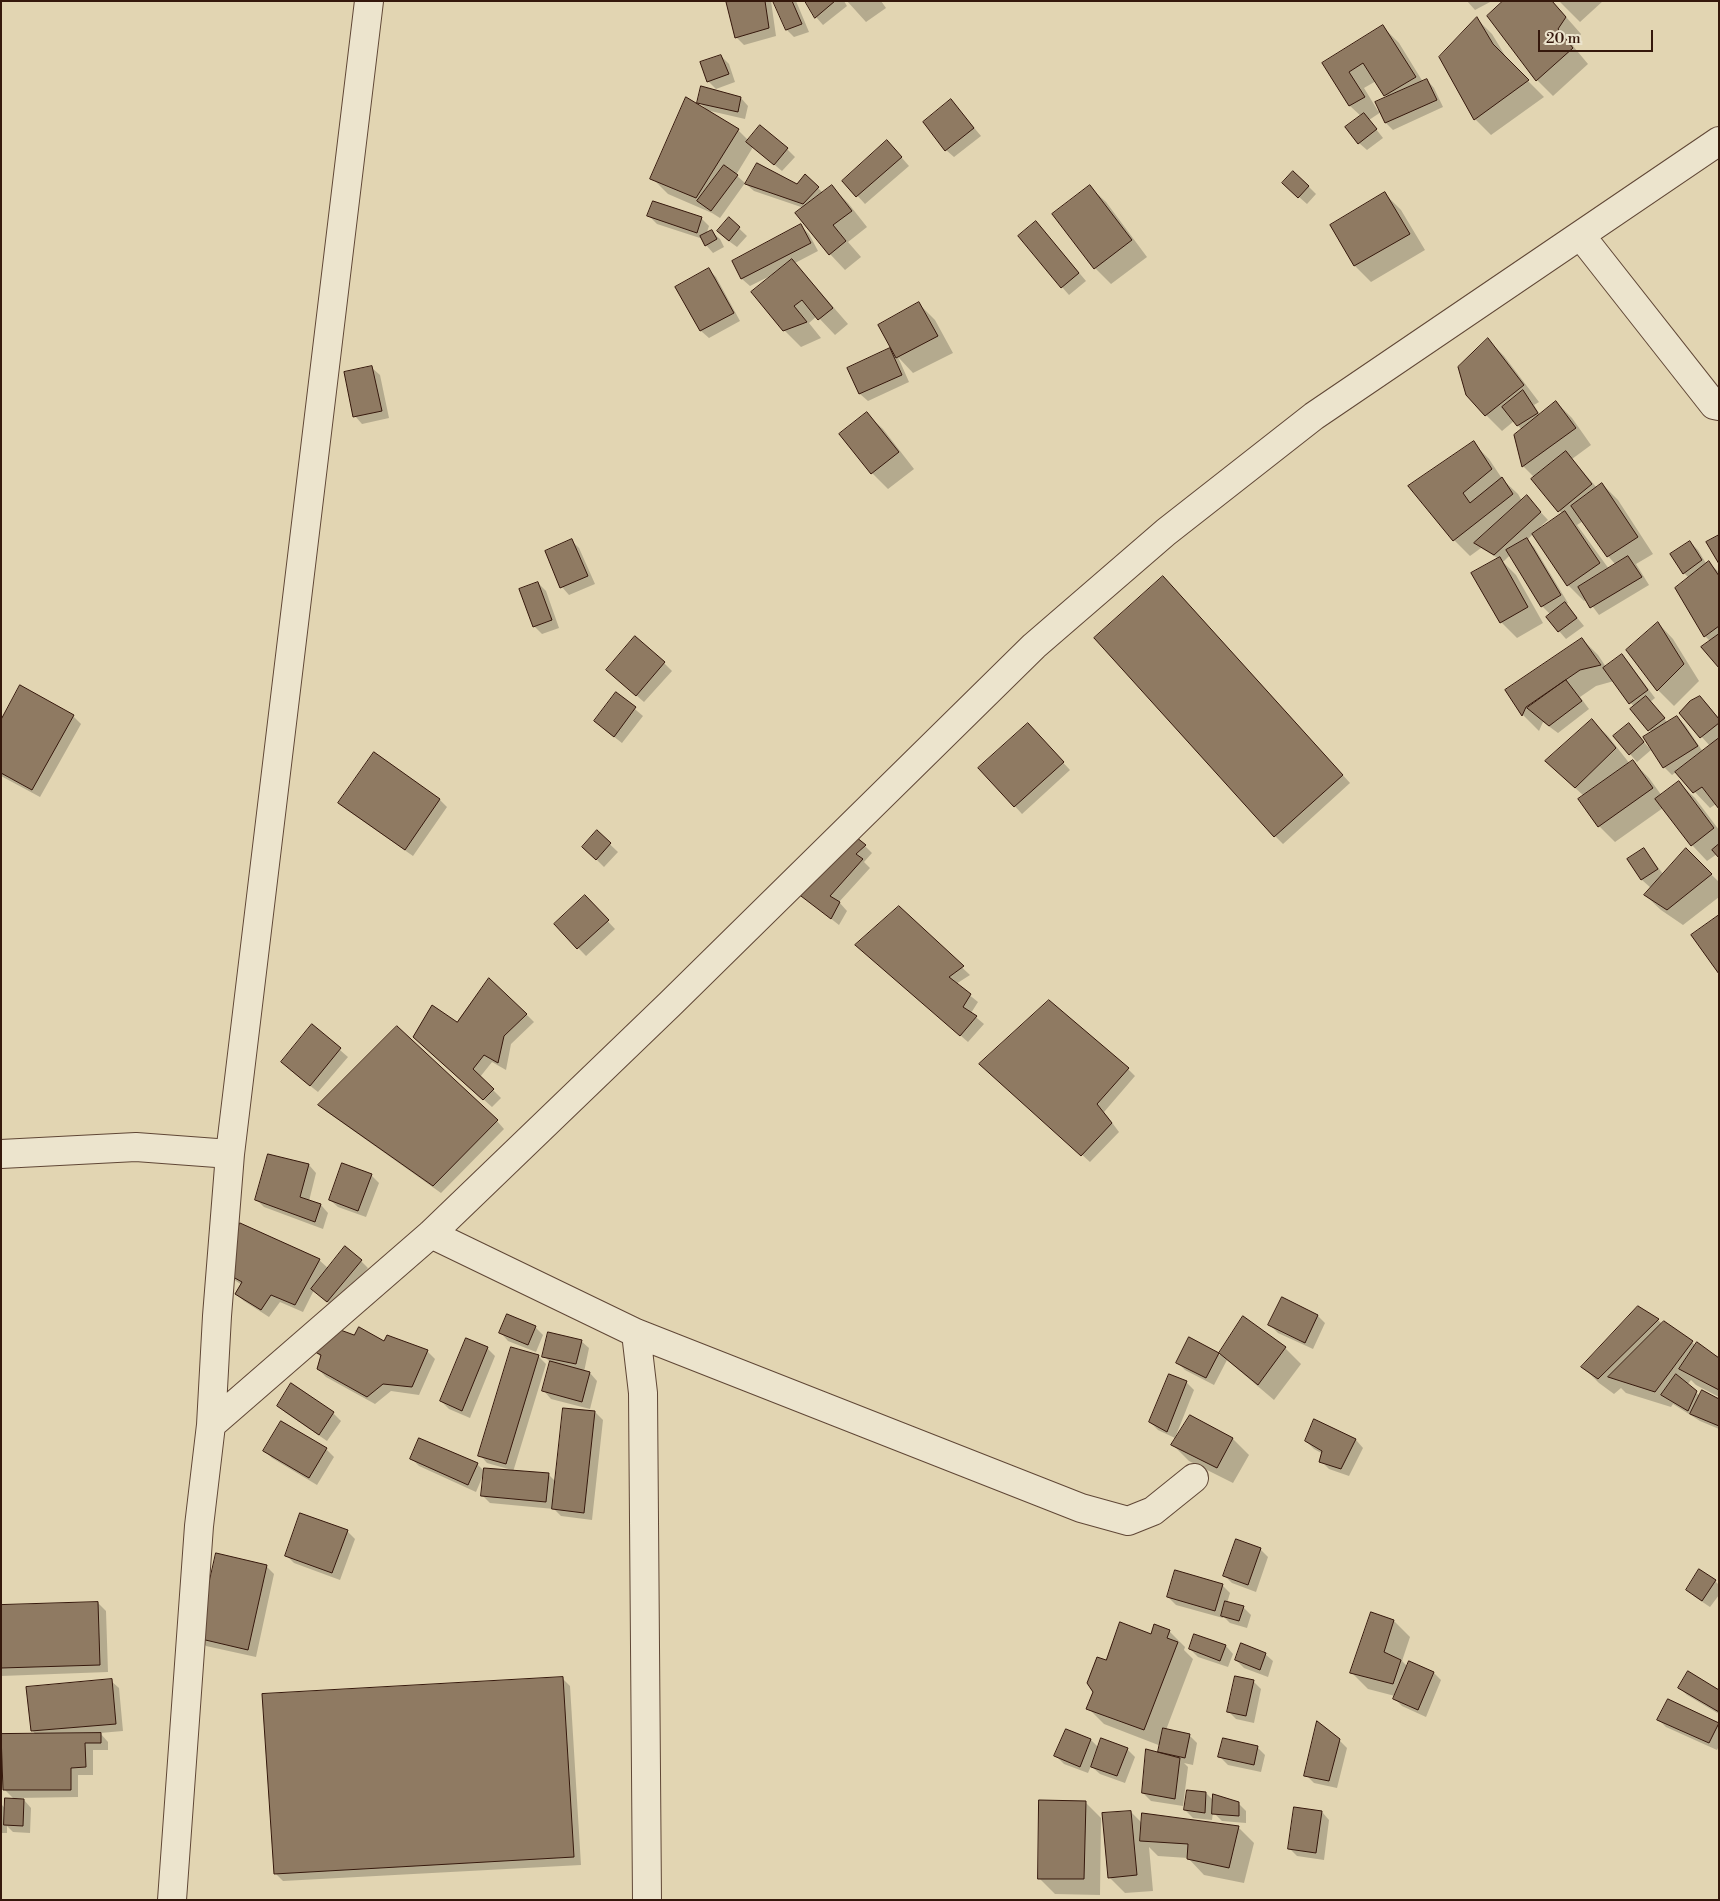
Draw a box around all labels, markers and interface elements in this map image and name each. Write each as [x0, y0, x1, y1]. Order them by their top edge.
scale bar [1540, 20, 1655, 52]
text: 20 m [1546, 29, 1581, 48]

